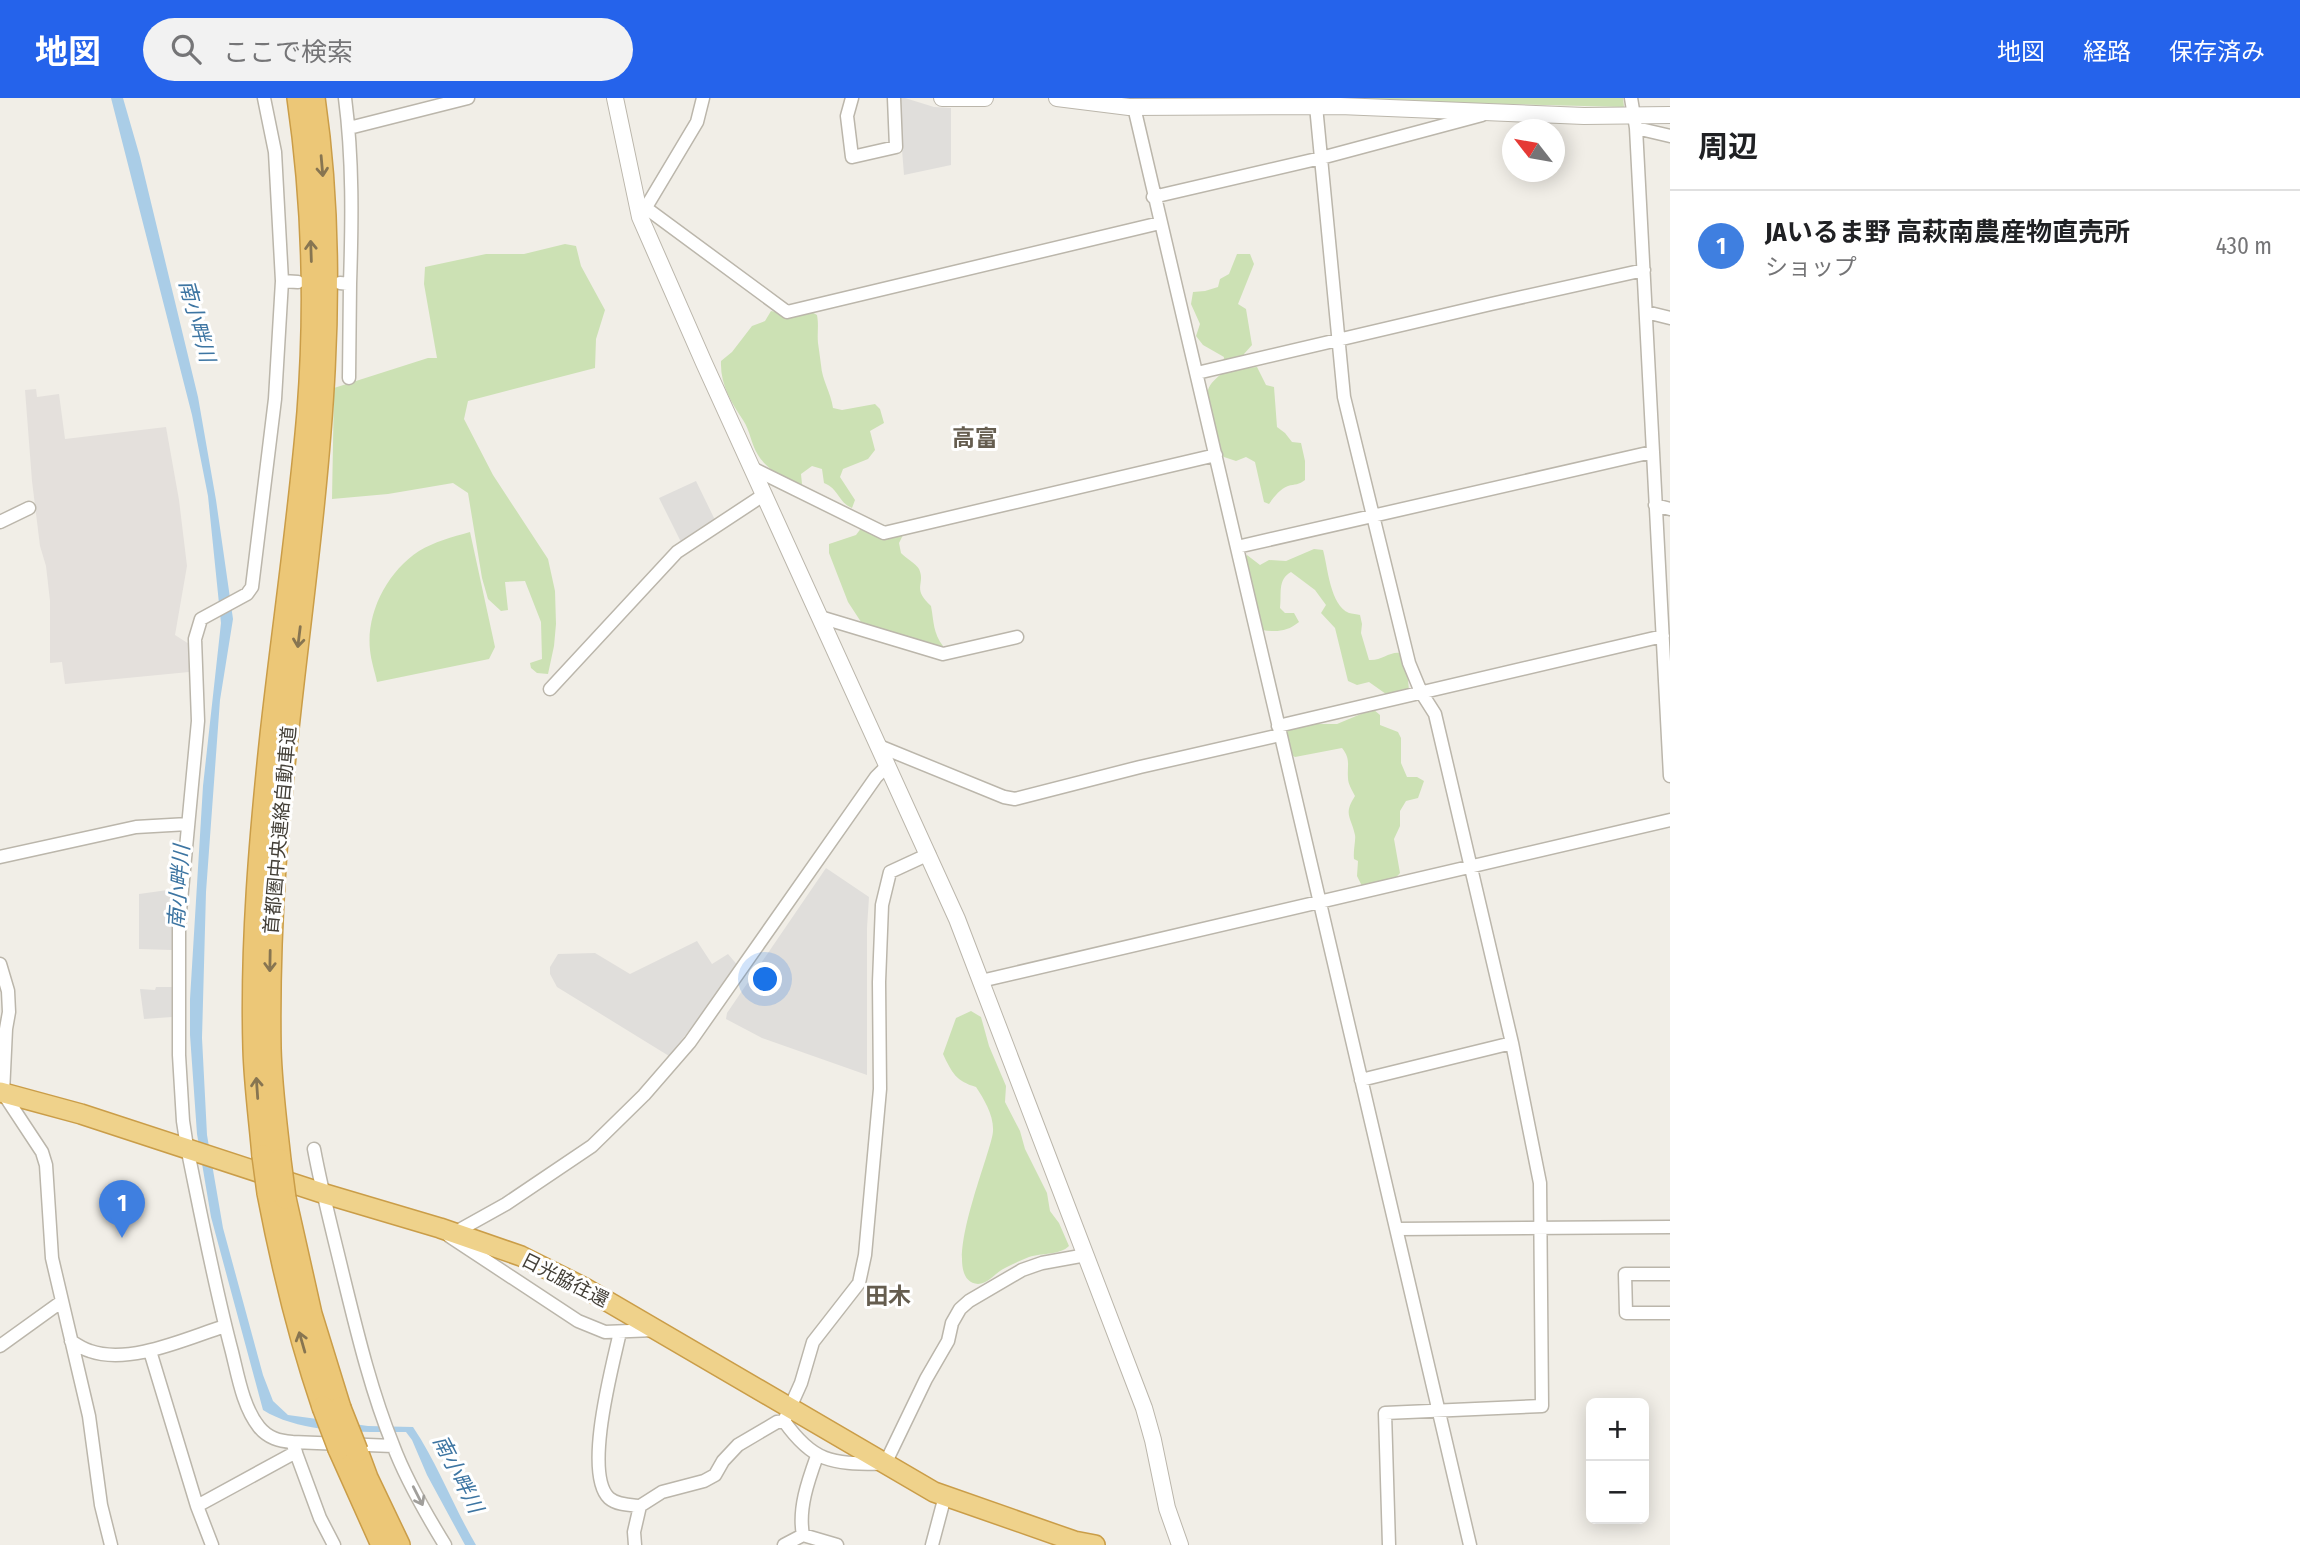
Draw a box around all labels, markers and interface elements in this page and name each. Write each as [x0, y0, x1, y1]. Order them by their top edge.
search box [143, 18, 633, 81]
icon: search [167, 30, 205, 68]
text: 地図 [35, 32, 101, 72]
text: ここで検索 [223, 37, 353, 68]
text: 地図 [1997, 38, 2045, 66]
text: 経路 [2083, 38, 2131, 66]
text: 保存済み [2169, 38, 2265, 66]
north arrow [1502, 119, 1565, 182]
text: 周辺 [1698, 129, 1758, 165]
one-way arrow [316, 154, 329, 176]
text: JAいるま野 高萩南農産物直売所 [1765, 217, 2130, 248]
text: 1 [1716, 232, 1726, 260]
text: 430 m [2216, 232, 2272, 260]
one-way arrow [304, 239, 317, 262]
text: ショップ [1765, 253, 1857, 281]
water label: 南小畔川 [174, 277, 221, 367]
district label: 高富 [952, 424, 998, 452]
one-way arrow [293, 625, 306, 648]
street label: 首都圏中央連絡自動車道 [259, 725, 301, 935]
water label: 南小畔川 [163, 842, 195, 930]
one-way arrow [264, 949, 277, 972]
your location [748, 962, 782, 996]
one-way arrow [250, 1077, 263, 1099]
pin: 1 [99, 1180, 145, 1238]
street label: 日光脇往還 [517, 1248, 613, 1312]
district label: 田木 [865, 1282, 911, 1310]
one-way arrow [295, 1332, 308, 1354]
map controls [1586, 1398, 1649, 1524]
button: + [1586, 1398, 1649, 1461]
water label: 南小畔川 [427, 1431, 490, 1519]
button: − [1586, 1461, 1649, 1524]
one-way arrow [412, 1485, 426, 1506]

